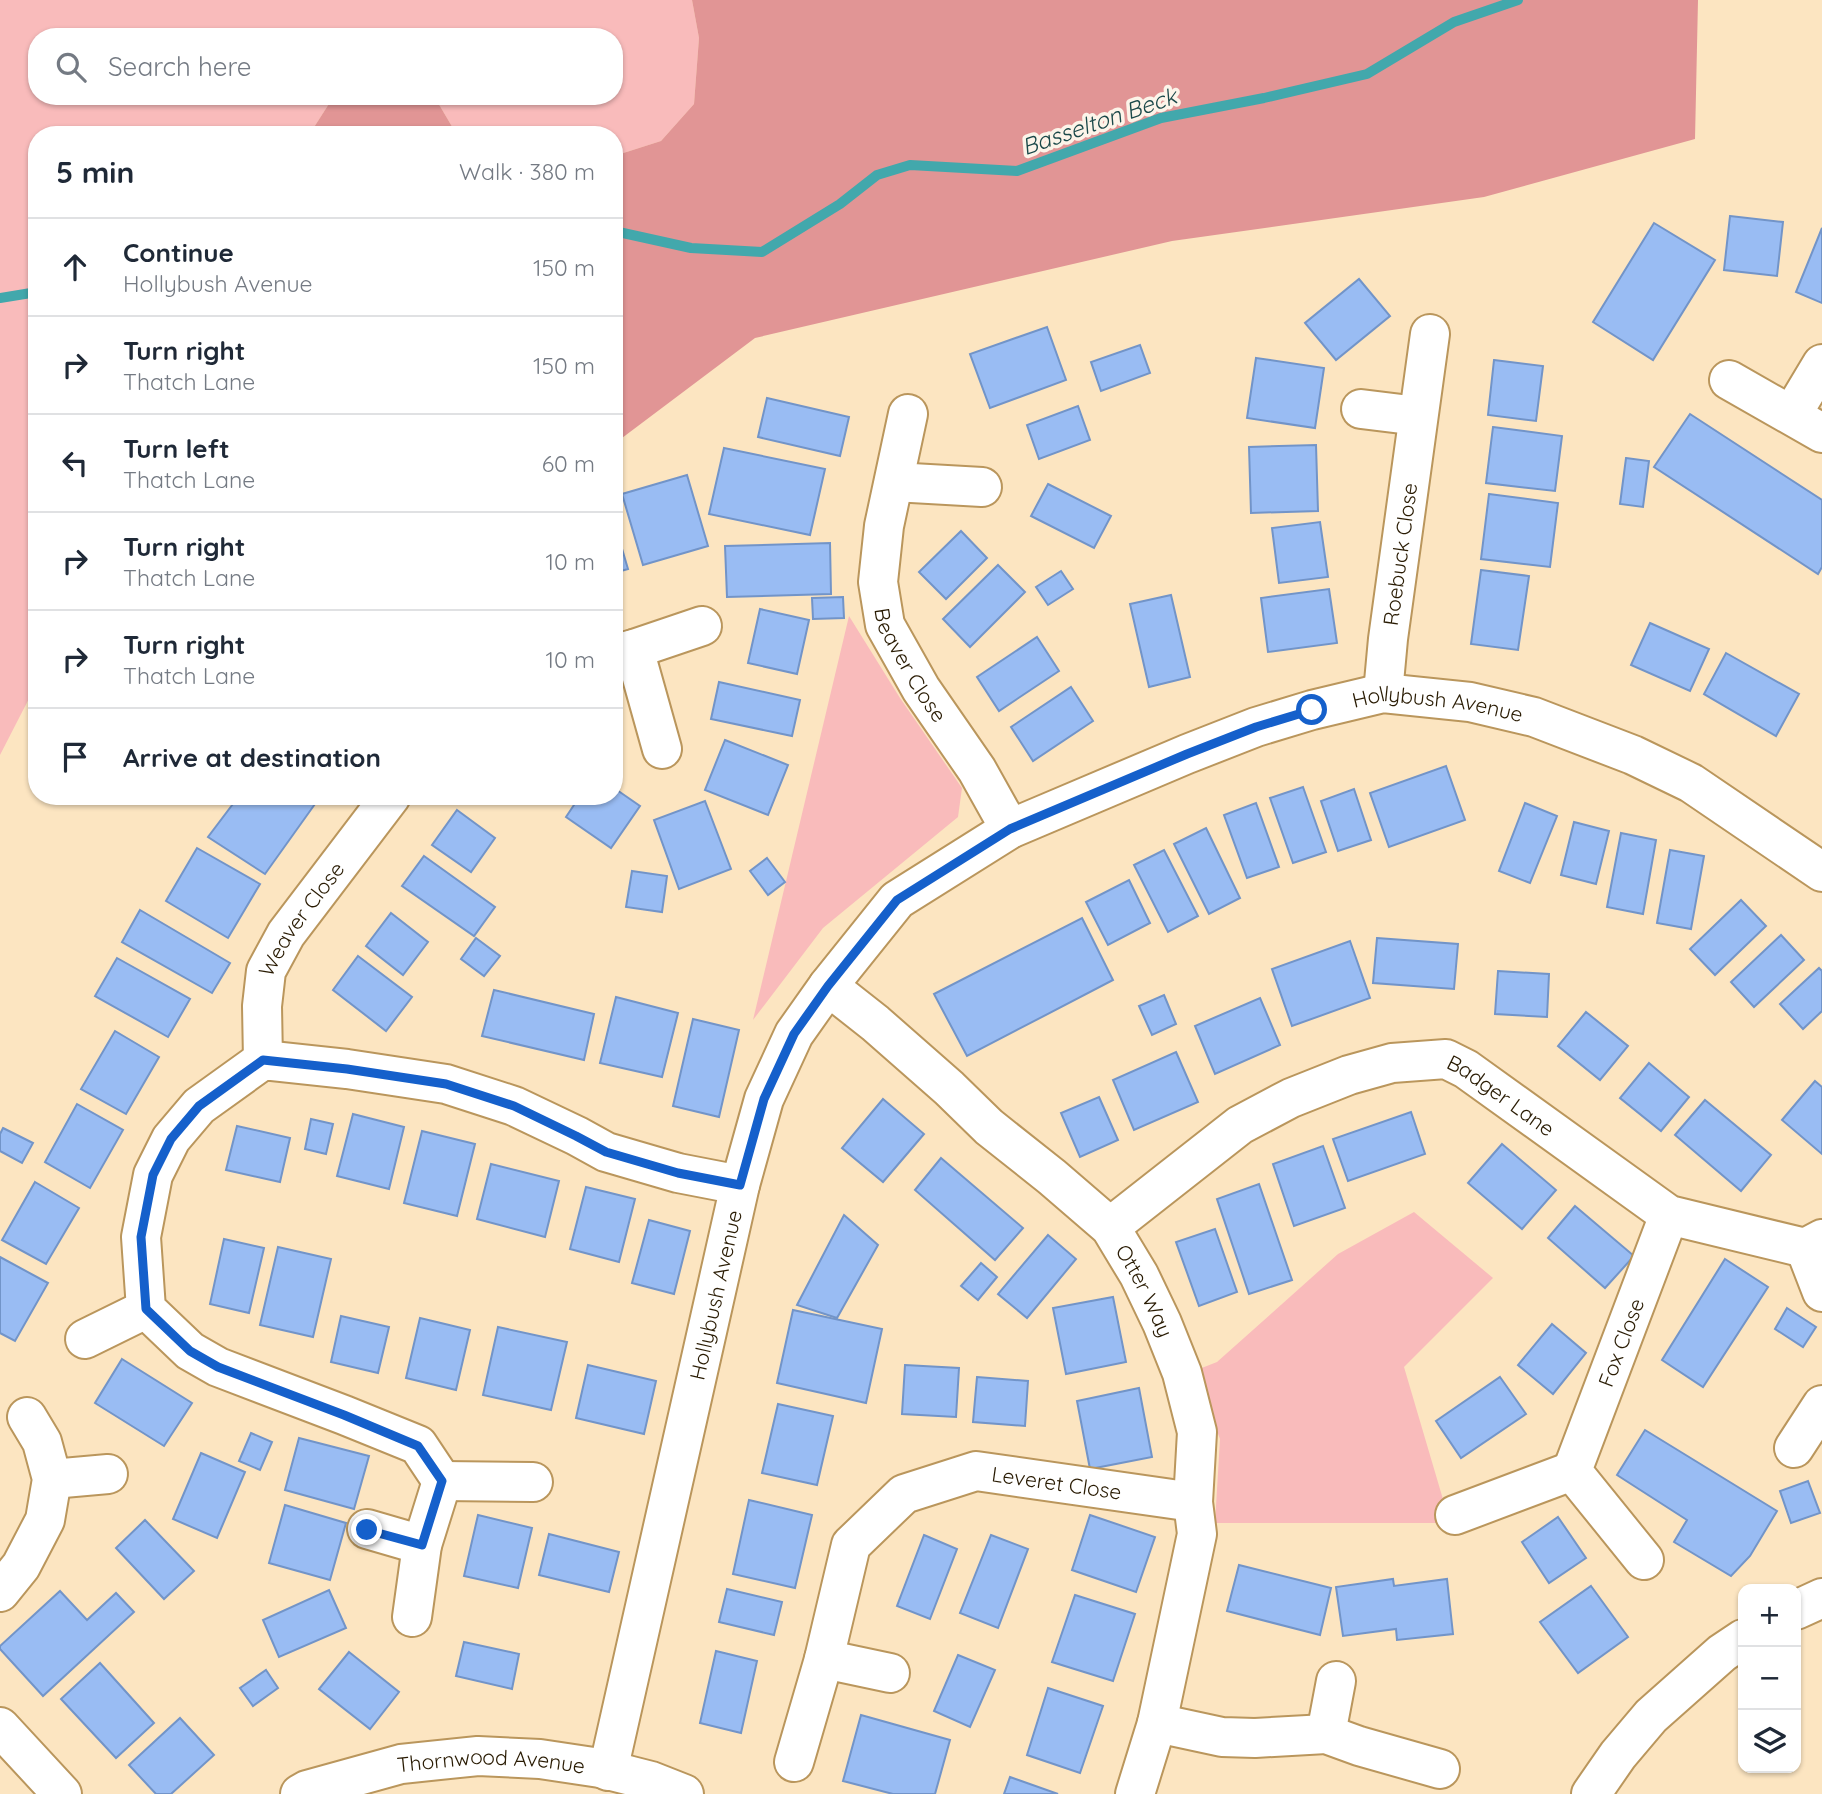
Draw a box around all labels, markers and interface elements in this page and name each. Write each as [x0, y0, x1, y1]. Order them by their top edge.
search box [28, 28, 623, 105]
icon: search [52, 48, 90, 86]
text: Search here [108, 50, 252, 83]
water label: Basselton Beck [1018, 80, 1182, 161]
text: 5 min [56, 153, 134, 191]
text: Walk · 380 m [459, 157, 595, 186]
text: Continue [123, 236, 234, 269]
icon: ahead [56, 248, 94, 286]
text: 150 m [533, 253, 595, 282]
text: Hollybush Avenue [123, 269, 313, 298]
text: Turn right [123, 334, 245, 367]
icon: right [56, 346, 94, 384]
text: 150 m [533, 351, 595, 380]
text: Thatch Lane [123, 367, 255, 396]
text: Turn left [123, 432, 230, 465]
icon: left [56, 444, 94, 482]
text: 60 m [542, 449, 595, 478]
text: Thatch Lane [123, 465, 255, 494]
street label: Roebuck Close [1377, 481, 1422, 627]
text: Turn right [123, 530, 245, 563]
icon: right [56, 542, 94, 580]
text: 10 m [546, 547, 595, 576]
text: Thatch Lane [123, 563, 255, 592]
street label: Beaver Close [869, 606, 953, 727]
text: Turn right [123, 628, 245, 661]
icon: right [56, 640, 94, 678]
text: 10 m [546, 645, 595, 674]
text: Thatch Lane [123, 661, 255, 690]
street label: Hollybush Avenue [1349, 680, 1526, 727]
route start [1296, 694, 1327, 725]
icon: arrive [56, 738, 94, 776]
text: Arrive at destination [123, 741, 381, 774]
street label: Weaver Close [253, 856, 349, 981]
street label: Badger Lane [1443, 1049, 1560, 1142]
street label: Hollybush Avenue [684, 1208, 747, 1382]
street label: Otter Way [1110, 1239, 1179, 1341]
street label: Fox Close [1592, 1294, 1649, 1390]
street label: Leveret Close [990, 1460, 1123, 1505]
route end [351, 1514, 382, 1545]
map controls [1738, 1584, 1801, 1773]
button: + [1738, 1584, 1801, 1647]
button: − [1738, 1647, 1801, 1710]
button: layers [1738, 1710, 1801, 1773]
street label: Thornwood Avenue [396, 1743, 587, 1779]

